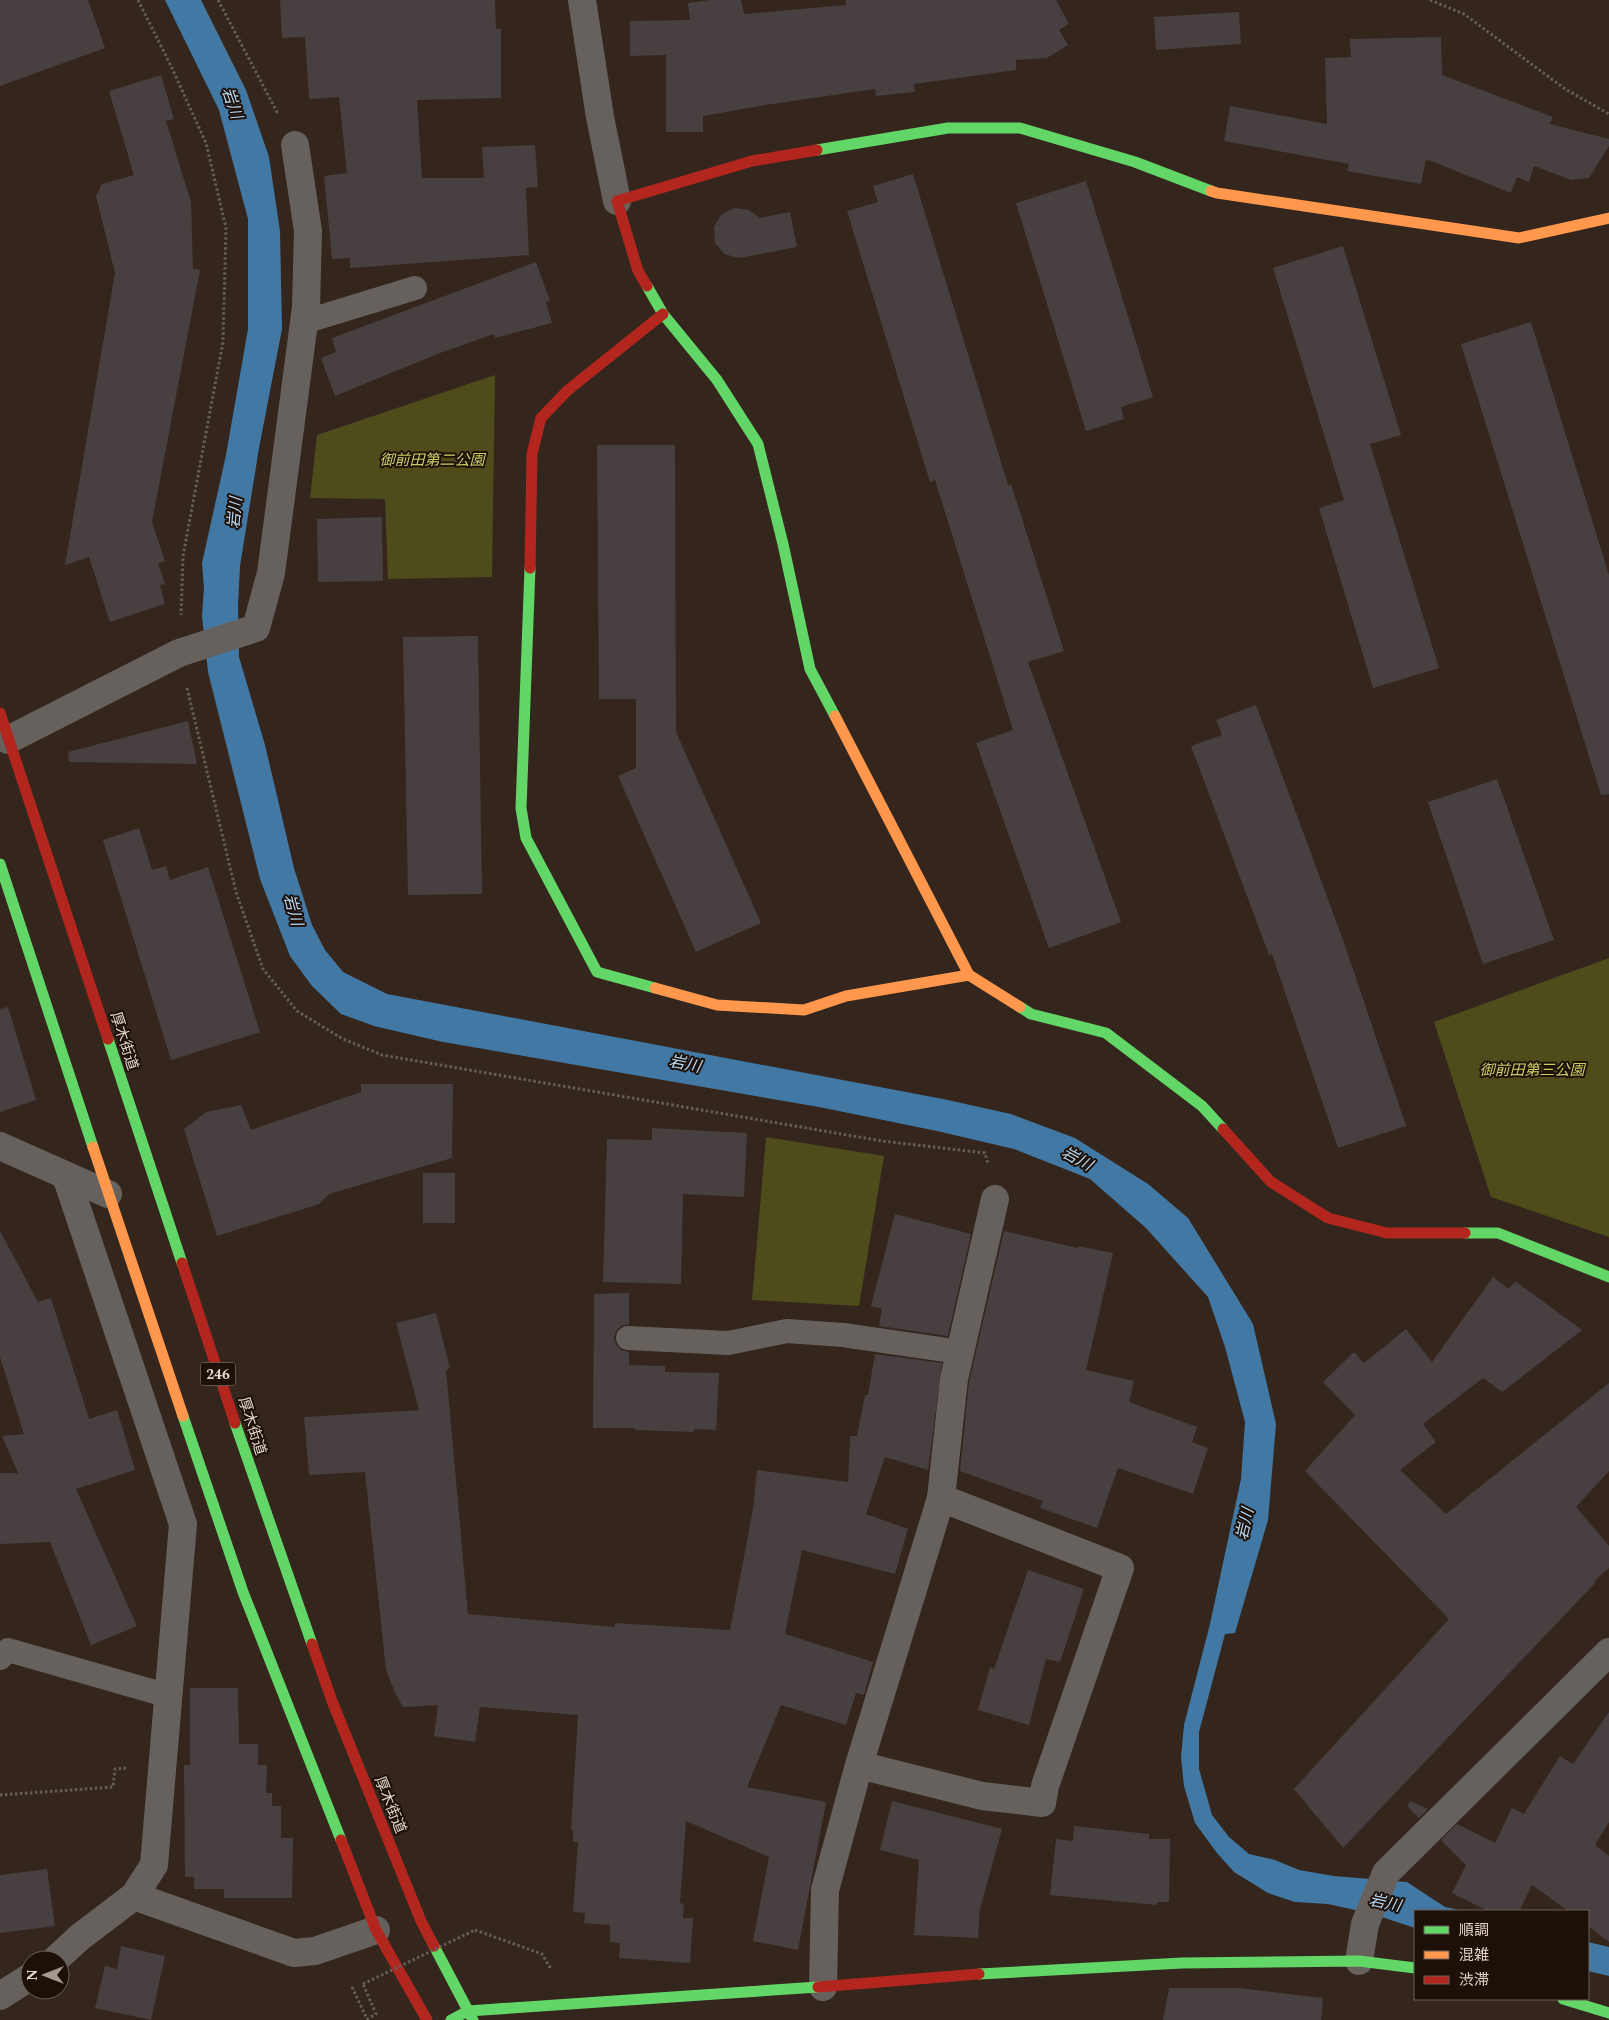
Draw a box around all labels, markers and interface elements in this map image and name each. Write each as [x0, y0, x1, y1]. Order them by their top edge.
water label: 岩川 [215, 84, 249, 124]
park label: 御前田第二公園 [379, 449, 486, 472]
water label: 岩川 [222, 494, 249, 530]
water label: 岩川 [277, 891, 309, 930]
street label: 厚木街道 [104, 1009, 144, 1073]
water label: 岩川 [667, 1049, 705, 1079]
park label: 御前田第三公園 [1479, 1059, 1586, 1082]
water label: 岩川 [1057, 1141, 1099, 1178]
road number: 246 [200, 1362, 236, 1386]
street label: 厚木街道 [232, 1394, 272, 1458]
water label: 岩川 [1230, 1504, 1261, 1542]
street label: 厚木街道 [368, 1773, 412, 1837]
water label: 岩川 [1367, 1888, 1405, 1918]
legend [1414, 1910, 1589, 2000]
text: 順調 [1459, 1919, 1489, 1942]
text: 混雑 [1459, 1944, 1489, 1967]
north arrow [20, 1950, 70, 2000]
text: N [22, 1969, 43, 1981]
text: 渋滞 [1459, 1969, 1489, 1992]

